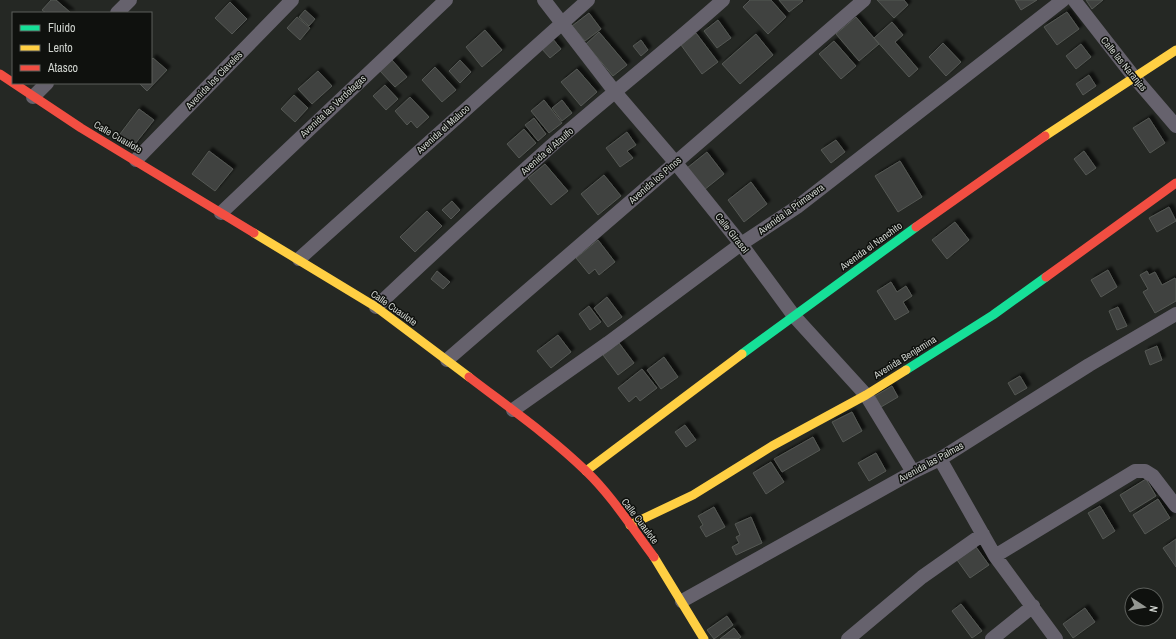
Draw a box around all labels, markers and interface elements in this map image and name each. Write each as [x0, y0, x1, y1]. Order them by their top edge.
legend [12, 12, 152, 84]
text: Fluido [48, 20, 75, 36]
street label: Calle las Naranjas [1098, 34, 1150, 94]
text: Lento [48, 40, 73, 56]
street label: Avenida los Claveles [182, 48, 245, 113]
text: Atasco [47, 60, 78, 76]
street label: Avenida las Verdolagas [296, 72, 369, 141]
street label: Avenida el Maluco [413, 101, 473, 157]
street label: Calle Cuaulote [91, 118, 145, 156]
street label: Avenida el Ataulfo [517, 124, 576, 178]
street label: Avenida los Pinos [625, 153, 684, 207]
street label: Avenida la Primavera [755, 180, 827, 238]
street label: Calle Girasol [712, 210, 752, 256]
street label: Avenida el Nanchito [837, 219, 905, 274]
street label: Calle Cuaulote [368, 287, 420, 329]
street label: Avenida Benjamina [870, 332, 939, 382]
street label: Avenida las Palmas [895, 439, 966, 486]
street label: Calle Cuaulote [619, 496, 662, 547]
north arrow [1124, 587, 1164, 627]
text: N [1146, 604, 1161, 614]

